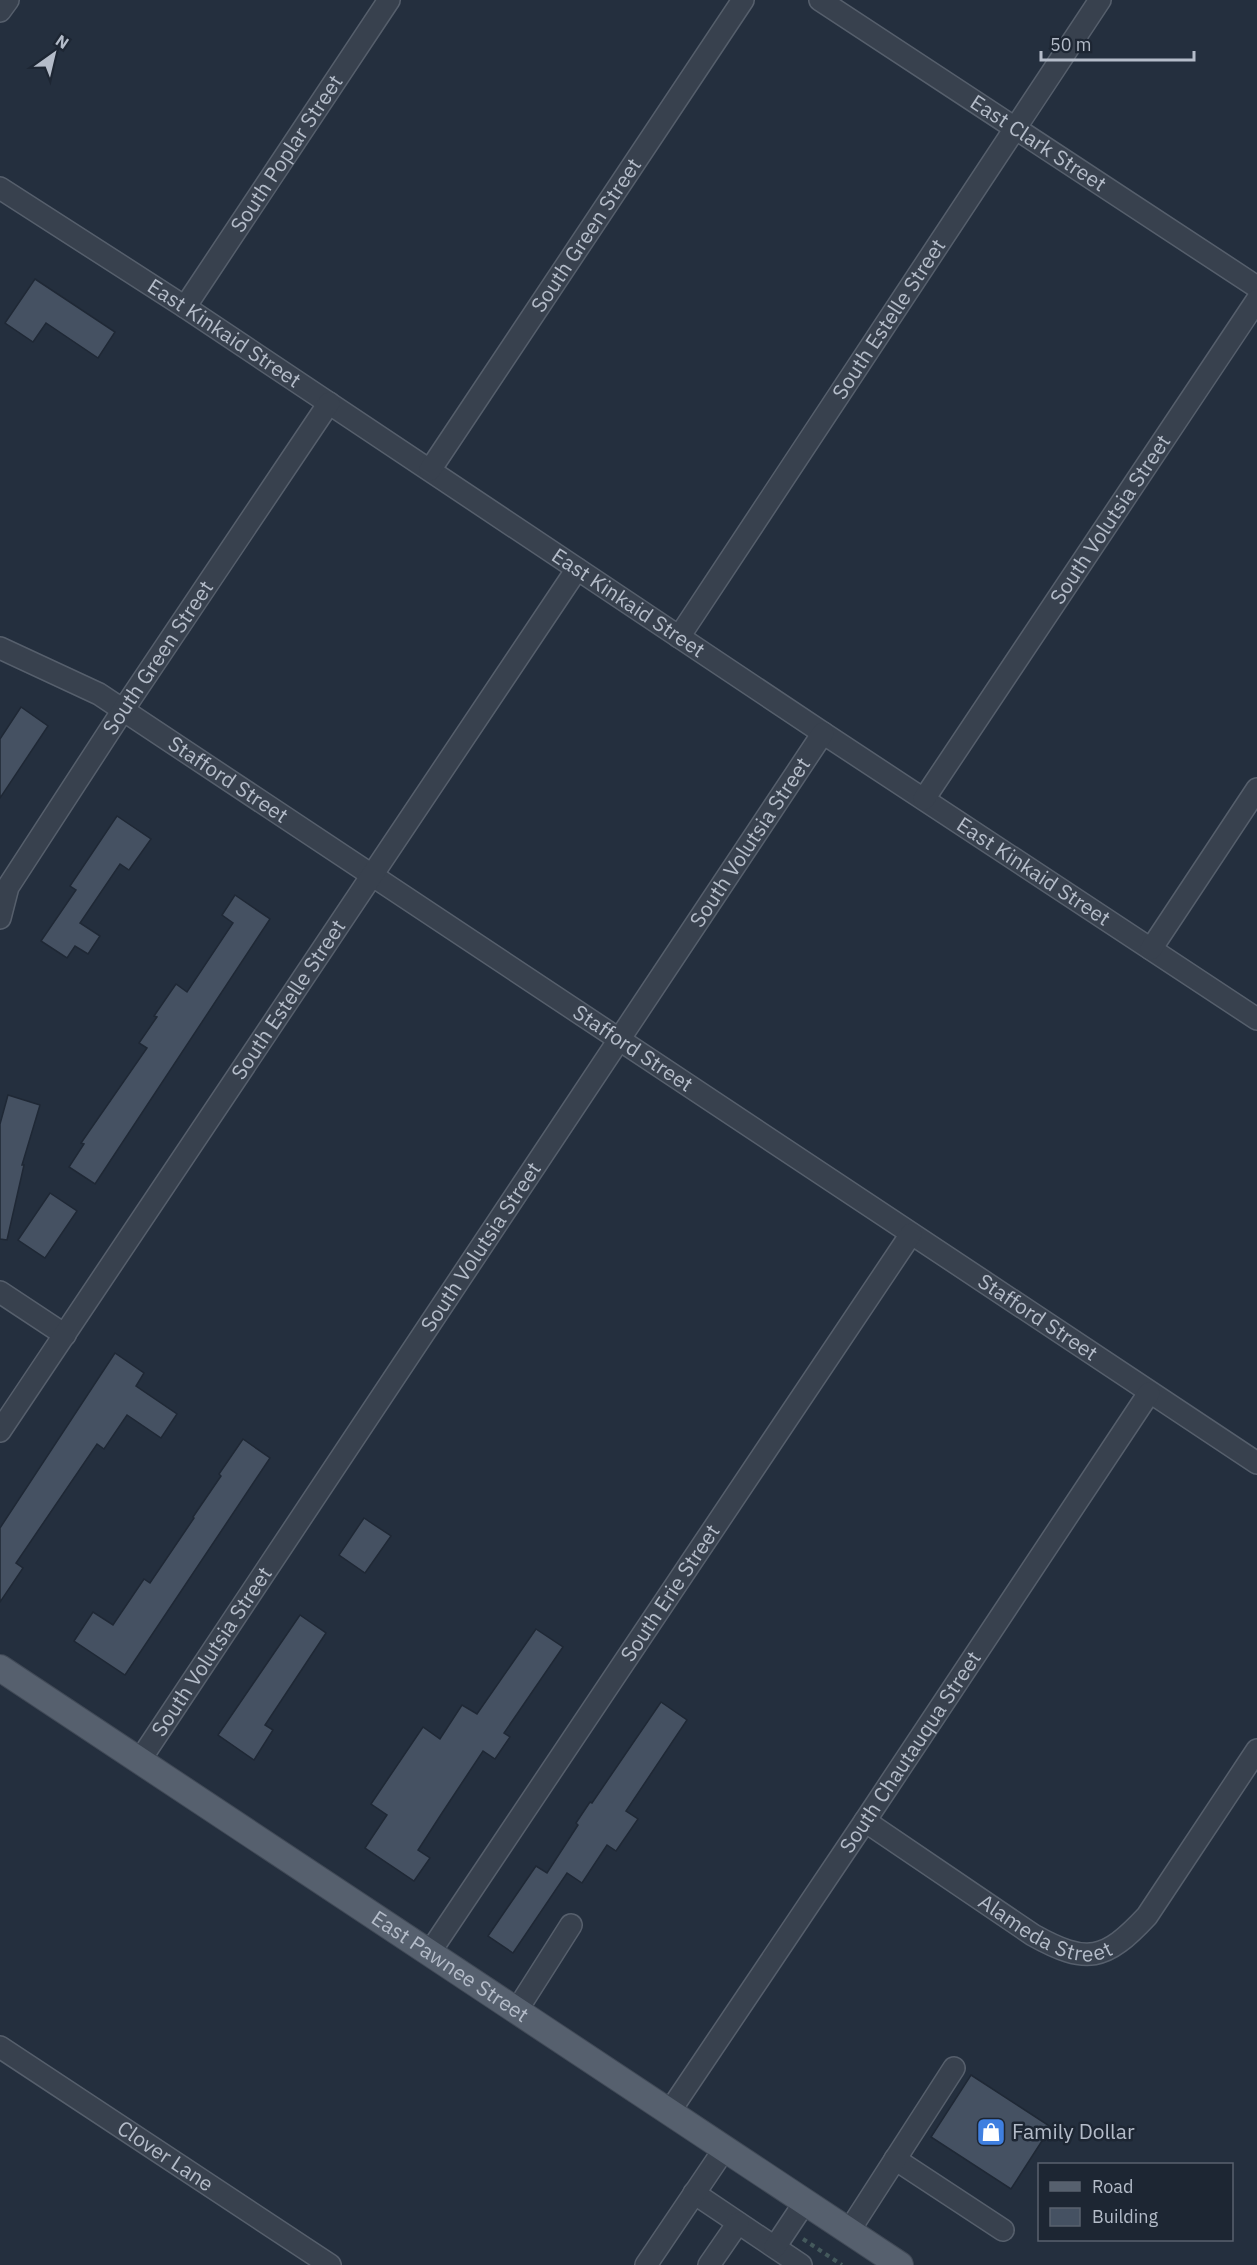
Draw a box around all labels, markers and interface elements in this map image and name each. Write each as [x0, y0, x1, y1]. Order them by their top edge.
north arrow [24, 24, 84, 84]
scale bar [1041, 24, 1194, 62]
text: N [52, 30, 73, 53]
text: 50 m [1050, 33, 1092, 56]
street label: South Poplar Street [224, 69, 348, 237]
street label: East Clark Street [965, 88, 1112, 197]
street label: South Green Street [524, 152, 647, 317]
street label: South Estelle Street [825, 233, 951, 404]
street label: East Kinkaid Street [142, 272, 307, 394]
street label: South Volutsia Street [1043, 429, 1176, 609]
street label: East Kinkaid Street [547, 541, 711, 663]
street label: South Green Street [96, 575, 219, 740]
street label: Stafford Street [163, 729, 294, 829]
street label: South Volutsia Street [683, 751, 816, 932]
street label: East Kinkaid Street [952, 810, 1116, 932]
street label: South Estelle Street [224, 914, 351, 1085]
street label: Stafford Street [568, 998, 699, 1098]
street label: South Volutsia Street [414, 1156, 547, 1337]
street label: Stafford Street [973, 1267, 1104, 1367]
street label: South Erie Street [614, 1518, 726, 1667]
street label: South Volutsia Street [145, 1561, 278, 1742]
street label: South Chautauqua Street [833, 1645, 987, 1858]
street label: Alameda Street [973, 1887, 1117, 1967]
street label: East Pawnee Street [366, 1903, 535, 2028]
street label: Clover Lane [112, 2113, 219, 2197]
shop icon: Family Dollar [975, 2116, 1007, 2148]
place label: Family Dollar [1012, 2117, 1135, 2145]
legend [1038, 2163, 1233, 2241]
text: Road [1092, 2175, 1133, 2198]
text: Building [1092, 2205, 1159, 2228]

